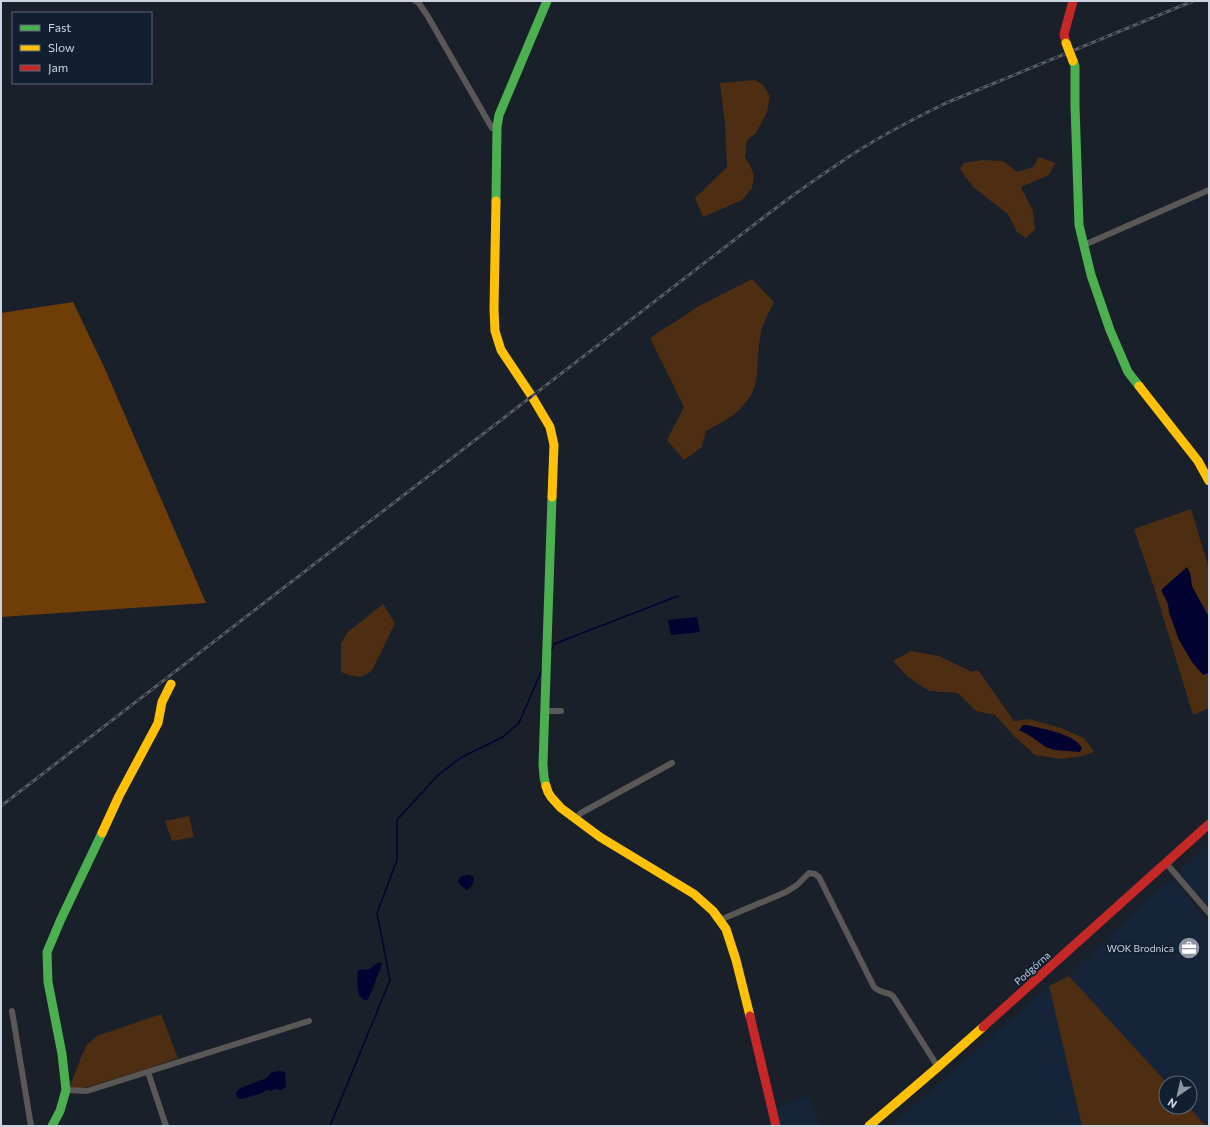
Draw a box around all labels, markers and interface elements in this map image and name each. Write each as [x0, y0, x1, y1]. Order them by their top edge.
legend [12, 12, 152, 84]
text: Fast [48, 20, 71, 34]
text: Slow [48, 40, 75, 54]
text: Jam [48, 60, 68, 75]
office icon: WOK Brodnica [1176, 935, 1202, 961]
place label: WOK Brodnica [1107, 942, 1174, 954]
street label: Podgórna [1012, 949, 1052, 987]
north arrow [1158, 1075, 1198, 1115]
text: N [1165, 1096, 1179, 1111]

